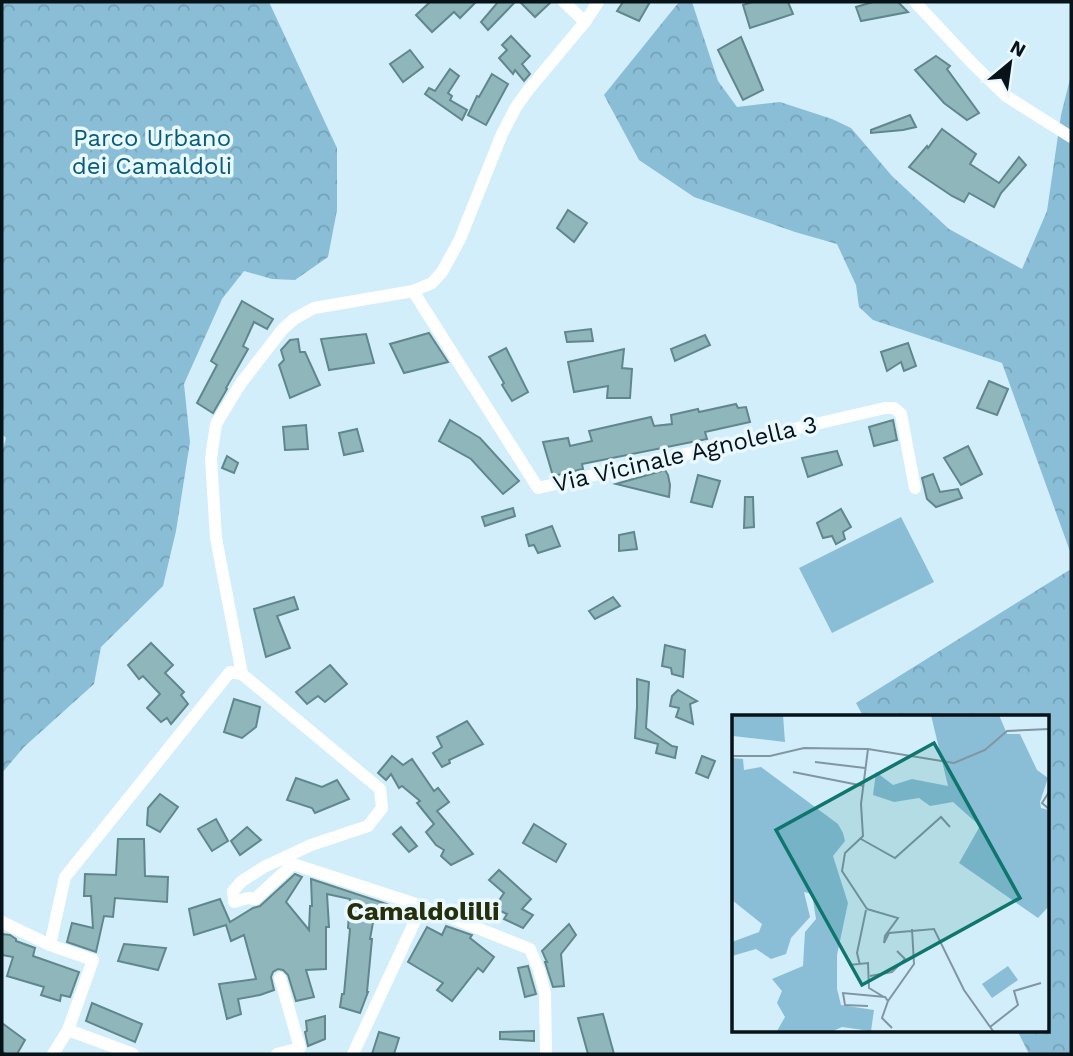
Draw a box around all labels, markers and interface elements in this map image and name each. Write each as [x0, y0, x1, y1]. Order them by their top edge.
north arrow [975, 28, 1045, 98]
text: N [1006, 35, 1030, 62]
park label: Parco Urbano dei Camaldoli [72, 124, 232, 180]
street label: Via Vicinale Agnolella 3 [550, 410, 820, 498]
inset map [732, 715, 1048, 1032]
district label: Camaldolilli [346, 896, 500, 926]

